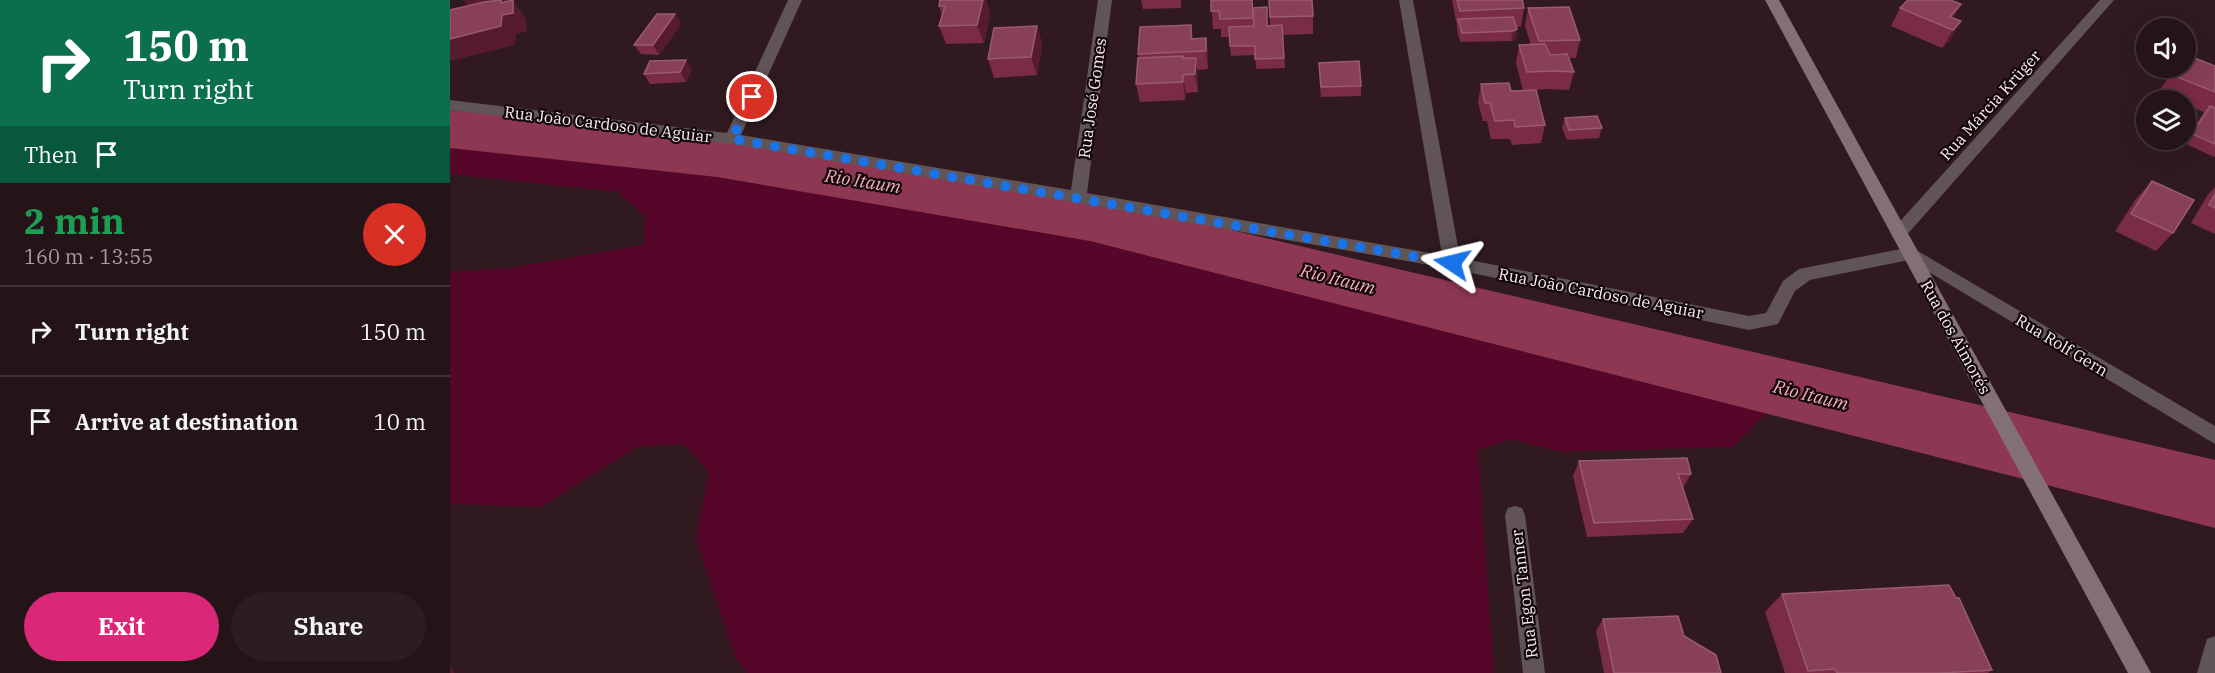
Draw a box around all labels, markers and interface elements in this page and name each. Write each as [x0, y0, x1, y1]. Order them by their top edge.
text: 150 m [123, 18, 249, 73]
map controls [2136, 18, 2196, 150]
button: sound [2136, 18, 2196, 78]
icon: right [24, 24, 102, 102]
street label: Rua José Gomes [1074, 36, 1110, 160]
street label: Rua Márcia Krüger [1935, 46, 2045, 164]
text: Turn right [123, 71, 254, 106]
pin [726, 71, 777, 122]
icon: arrive [735, 80, 768, 113]
button: layers [2136, 90, 2196, 150]
street label: Rua João Cardoso de Aguiar [503, 101, 713, 147]
icon: arrive [90, 138, 123, 171]
text: Then [24, 140, 78, 169]
water label: Rio Itaum [822, 164, 903, 198]
text: 2 min [24, 197, 125, 244]
button: close [363, 203, 426, 266]
position arrow [1420, 231, 1484, 295]
text: 160 m · 13:55 [24, 243, 153, 270]
water label: Rio Itaum [1297, 258, 1378, 299]
street label: Rua João Cardoso de Aguiar [1497, 263, 1705, 323]
street label: Rua dos Aimorés [1916, 277, 1996, 397]
street label: Rua Rolf Gern [2012, 310, 2112, 380]
icon: right [24, 315, 57, 348]
text: Turn right [75, 317, 189, 346]
text: 150 m [360, 317, 426, 346]
water label: Rio Itaum [1770, 374, 1851, 415]
icon: arrive [24, 405, 57, 438]
text: Arrive at destination [75, 407, 298, 436]
text: 10 m [374, 407, 426, 436]
street label: Rua Egon Tanner [1506, 529, 1542, 659]
button: Exit [24, 592, 219, 661]
button: Share [231, 592, 426, 661]

